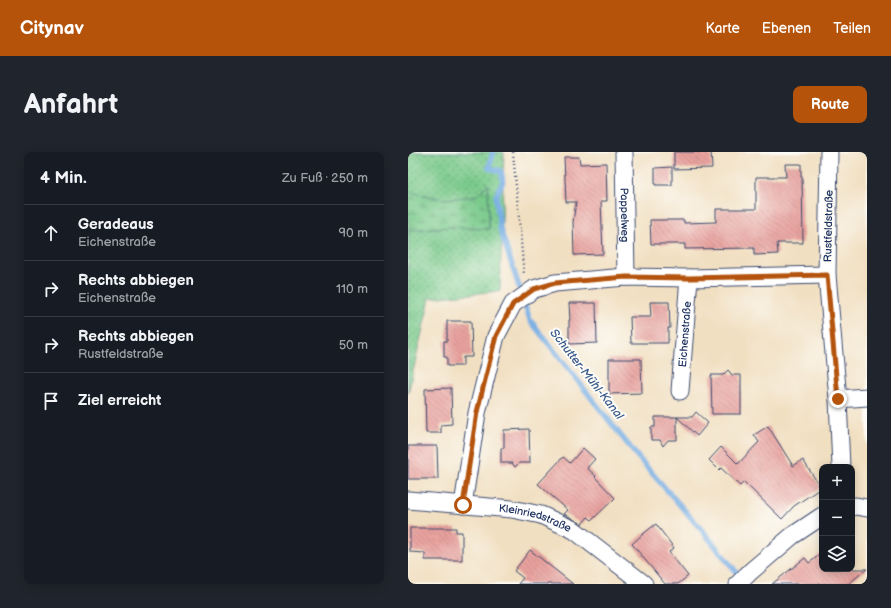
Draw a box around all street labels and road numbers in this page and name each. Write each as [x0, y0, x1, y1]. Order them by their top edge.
street label: Pappelweg [618, 188, 631, 242]
street label: Rustfeldstraße [821, 189, 836, 262]
street label: Eichenstraße [676, 300, 694, 368]
street label: Kleinriedstraße [498, 502, 574, 535]

